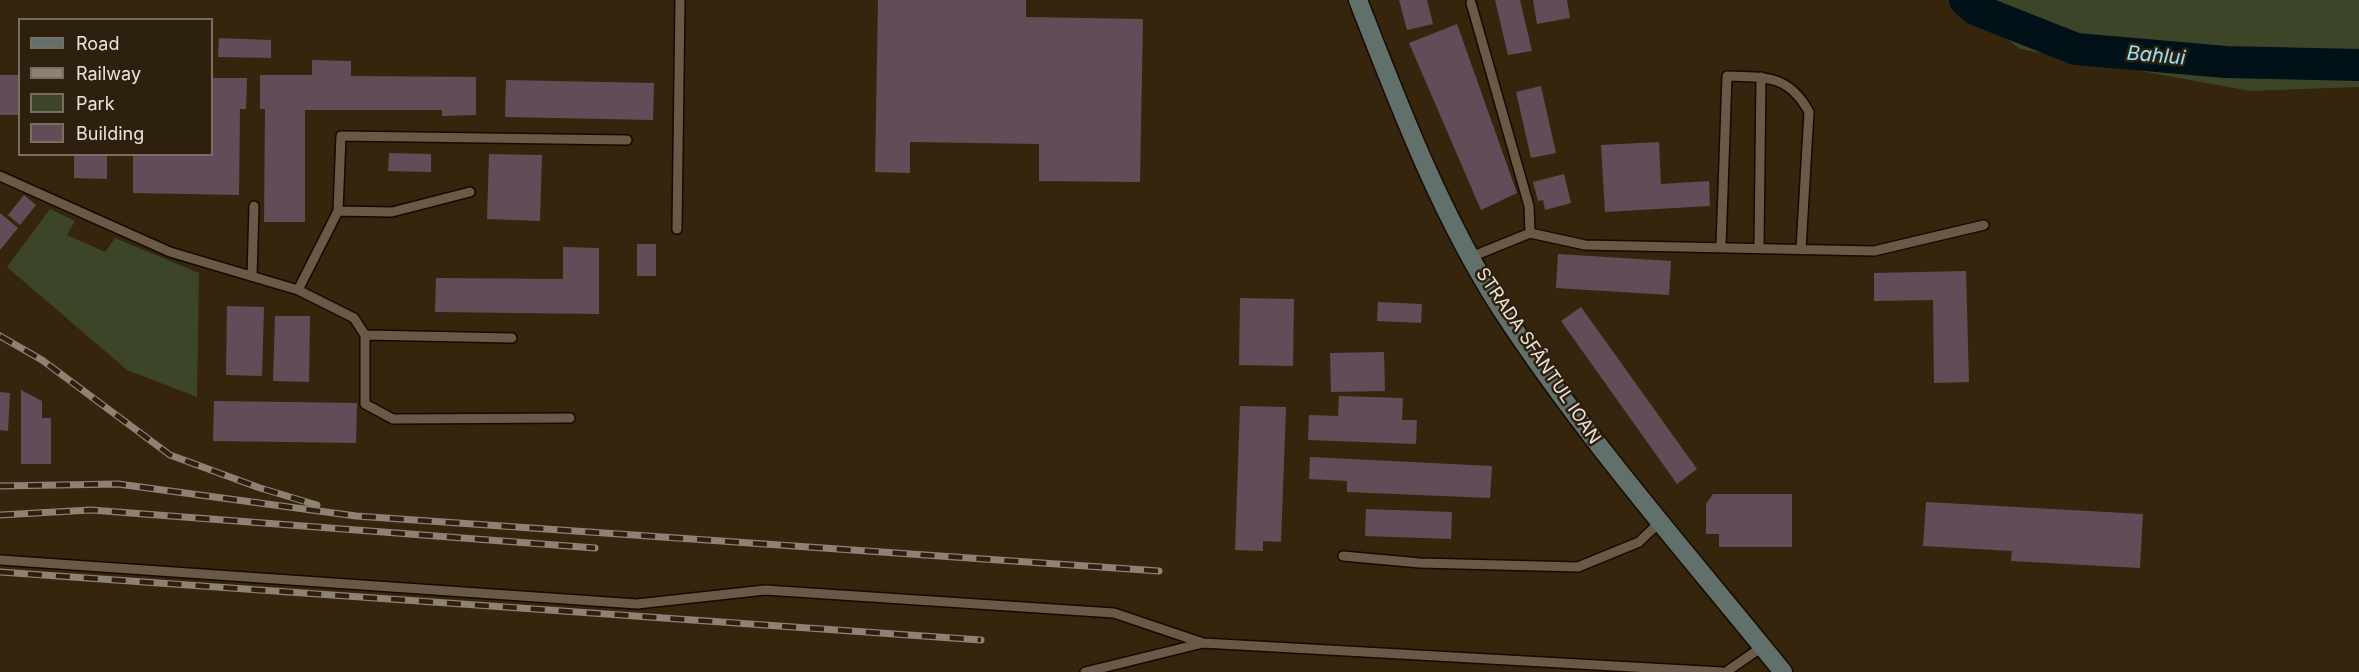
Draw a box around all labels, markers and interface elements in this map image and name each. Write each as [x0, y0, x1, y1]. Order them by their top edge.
legend [18, 18, 213, 156]
text: Road [76, 33, 119, 54]
water label: Bahlui [2126, 41, 2186, 71]
text: Railway [76, 63, 141, 84]
text: Park [76, 93, 115, 114]
text: Building [76, 123, 144, 144]
street label: STRADA SFÂNTUL IOAN [1471, 264, 1605, 448]

